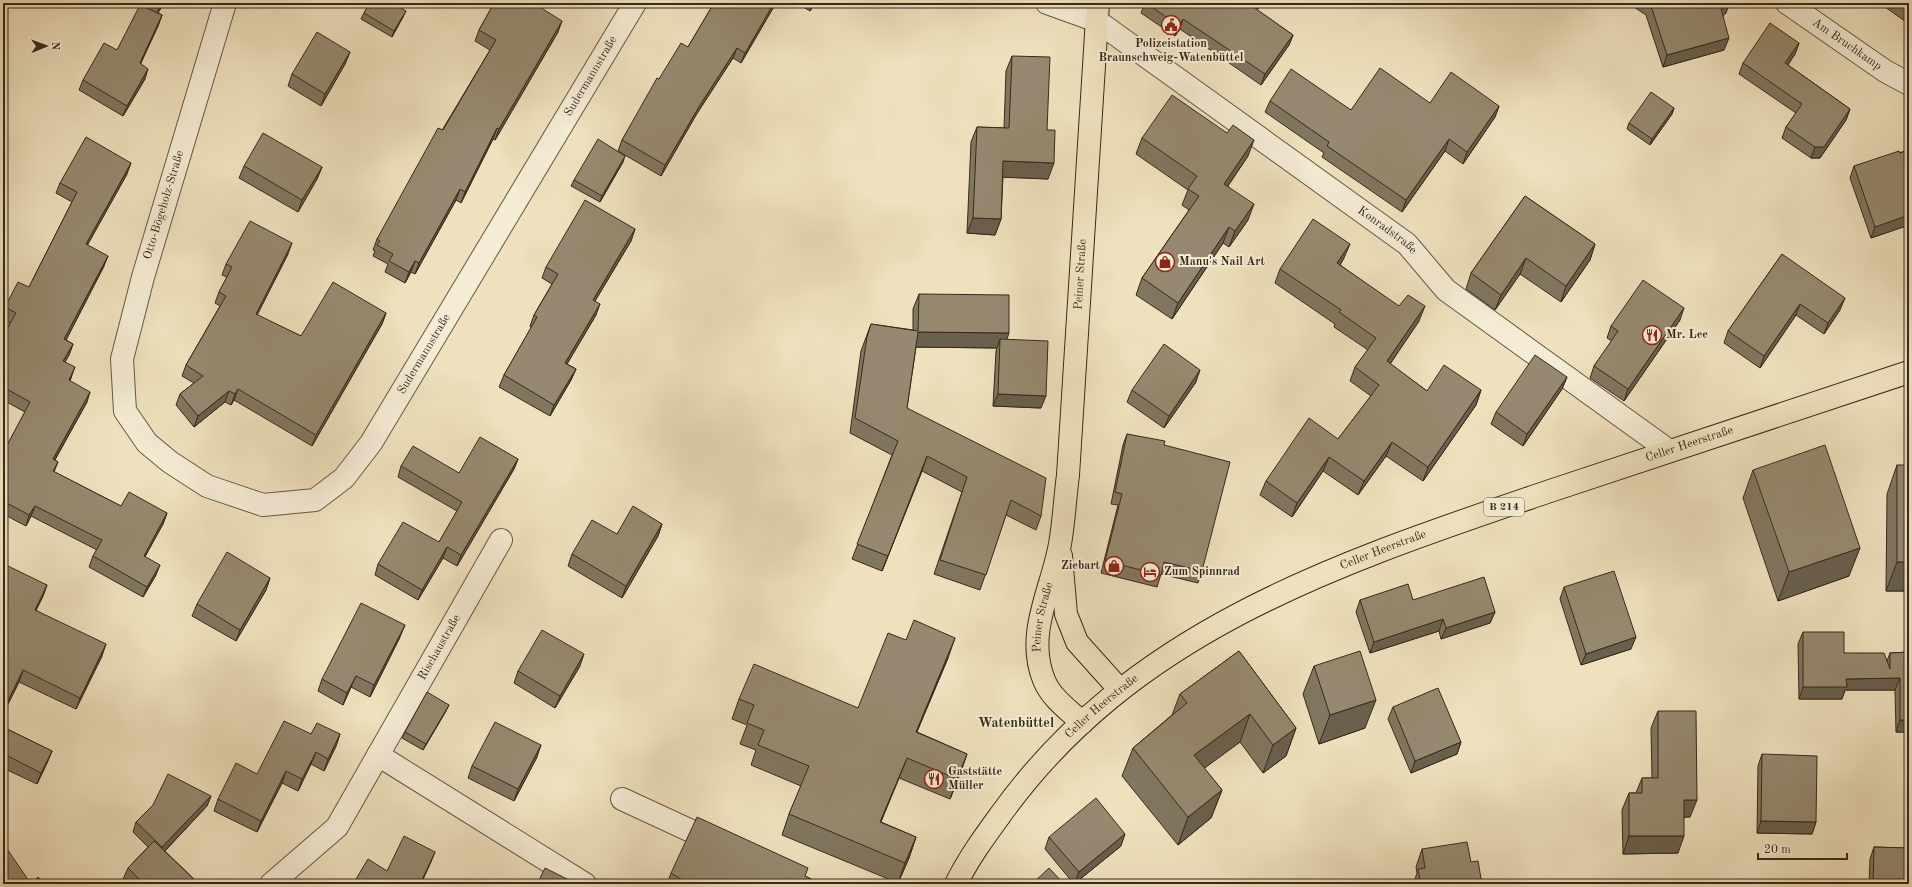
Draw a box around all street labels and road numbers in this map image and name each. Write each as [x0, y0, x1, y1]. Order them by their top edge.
street label: Am Bruchkamp [1810, 16, 1884, 73]
street label: Sudermannstraße [562, 34, 620, 119]
street label: Otto-Bögeholz-Straße [142, 149, 186, 261]
street label: Konradstraße [1355, 204, 1419, 257]
street label: Peiner Straße [1073, 238, 1089, 310]
street label: Sudermannstraße [396, 312, 453, 396]
street label: Celler Heerstraße [1644, 424, 1735, 464]
road number: B 214 [1484, 498, 1524, 516]
street label: Celler Heerstraße [1338, 528, 1429, 572]
street label: Peiner Straße [1031, 581, 1056, 652]
street label: Rischaustraße [416, 612, 463, 682]
street label: Celler Heerstraße [1063, 672, 1141, 741]

